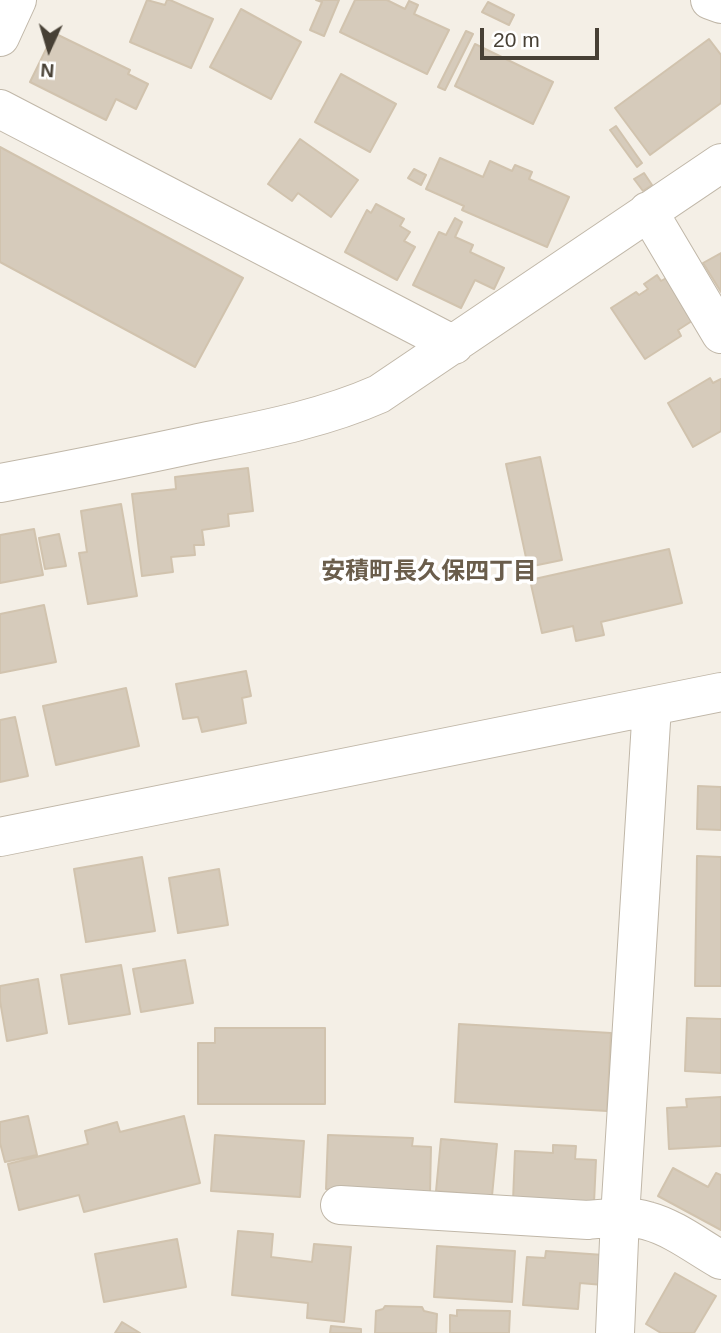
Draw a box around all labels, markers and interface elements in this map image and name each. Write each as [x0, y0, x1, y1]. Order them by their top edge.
north arrow [14, 14, 84, 84]
scale bar [483, 14, 602, 58]
text: 20 m [493, 28, 540, 51]
text: N [40, 59, 55, 81]
district label: 安積町長久保四丁目 [321, 558, 537, 586]

